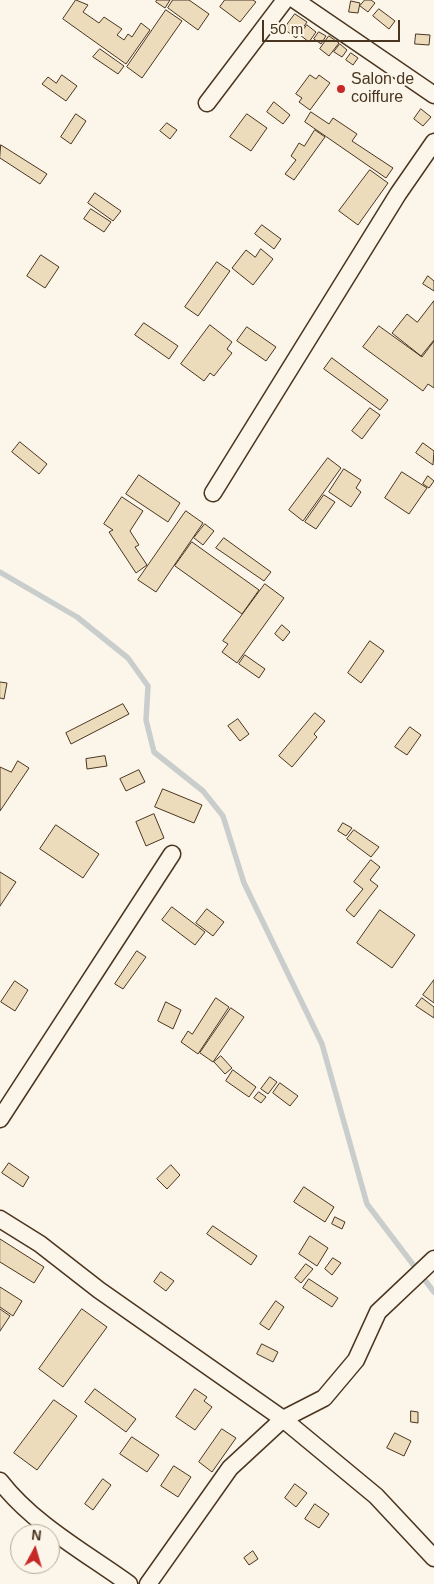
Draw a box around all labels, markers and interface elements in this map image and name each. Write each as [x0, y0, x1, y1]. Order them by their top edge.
scale bar [264, 10, 402, 42]
text: 50 m [270, 20, 303, 37]
place label: Salon de coiffure [351, 70, 414, 108]
marker: Salon de coiffure [335, 83, 347, 95]
north arrow [10, 1524, 60, 1574]
text: N [31, 1527, 42, 1544]

